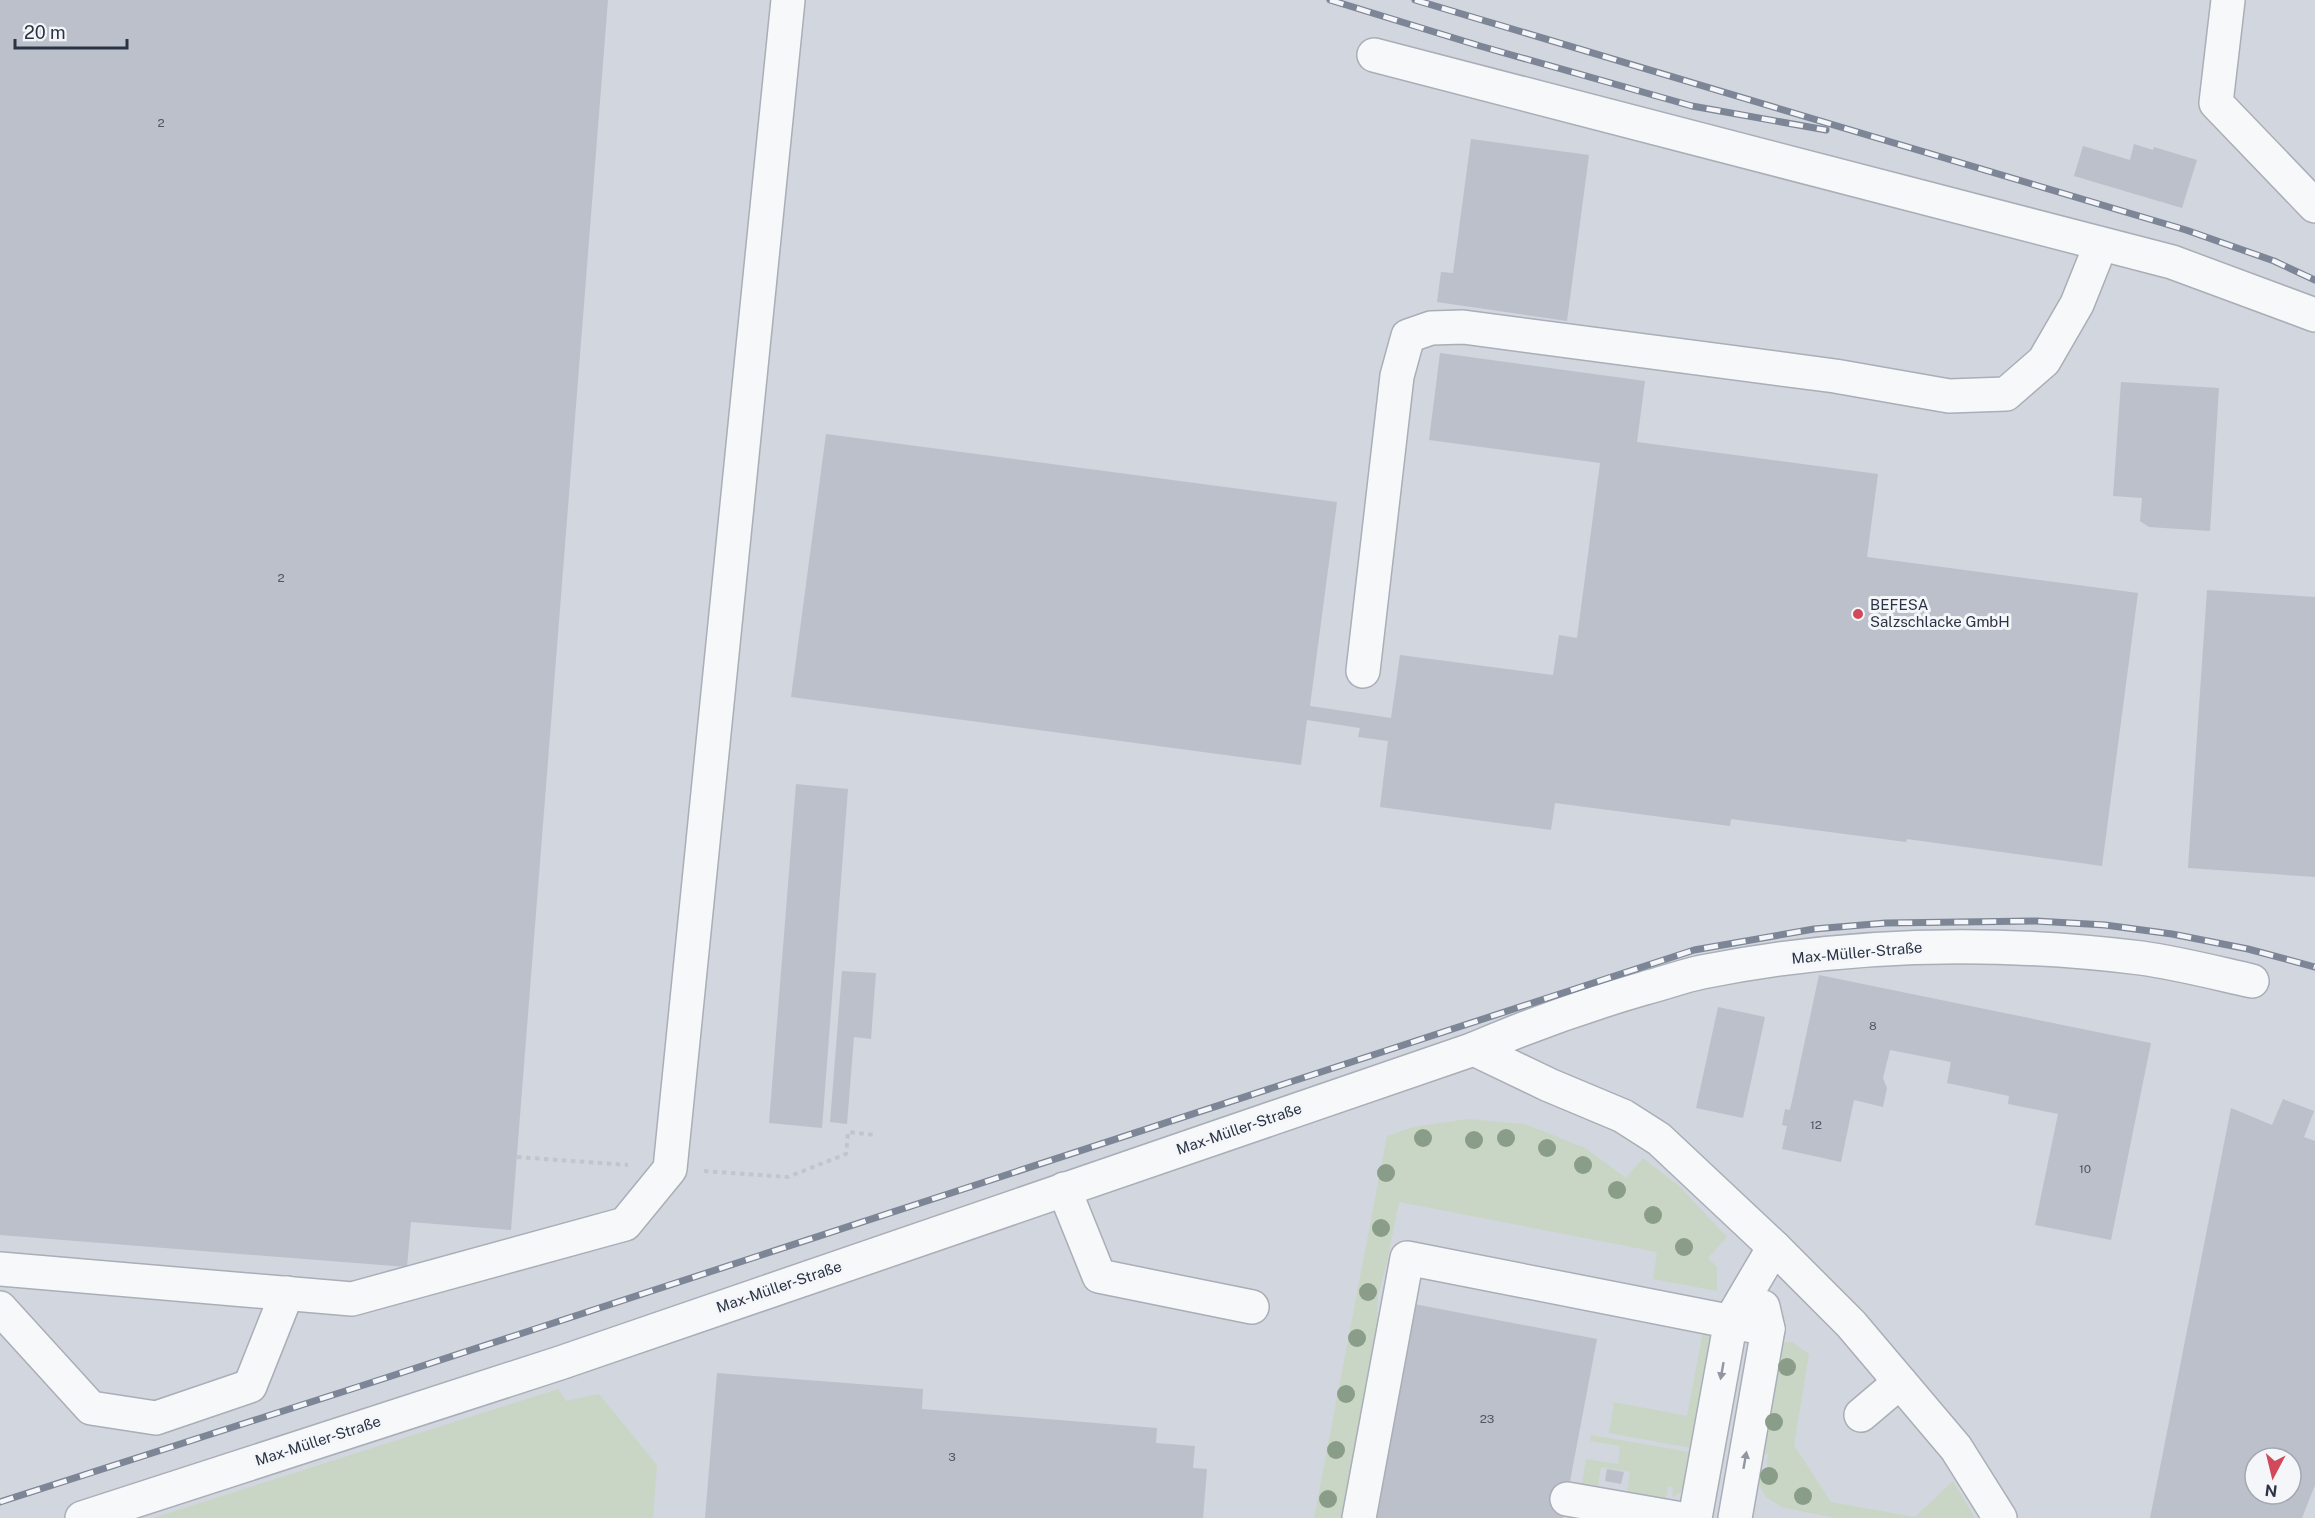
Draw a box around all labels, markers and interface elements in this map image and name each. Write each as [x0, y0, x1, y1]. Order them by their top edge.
scale bar [15, 12, 128, 50]
text: 20 m [24, 22, 66, 43]
house number: 2 [157, 116, 165, 130]
house number: 2 [277, 571, 285, 585]
place label: BEFESA Salzschlacke GmbH [1870, 596, 2010, 630]
marker: BEFESA Salzschlacke GmbH [1851, 607, 1865, 621]
street label: Max-Müller-Straße [1791, 938, 1923, 967]
house number: 8 [1869, 1019, 1877, 1033]
street label: Max-Müller-Straße [1174, 1099, 1304, 1158]
house number: 12 [1810, 1118, 1822, 1132]
house number: 10 [2079, 1162, 2091, 1176]
street label: Max-Müller-Straße [714, 1257, 844, 1316]
one-way arrow [1717, 1362, 1726, 1381]
street label: Max-Müller-Straße [253, 1412, 383, 1469]
house number: 23 [1480, 1412, 1494, 1426]
north arrow [2243, 1446, 2303, 1506]
house number: 3 [948, 1450, 956, 1464]
one-way arrow [1741, 1451, 1750, 1470]
text: N [2264, 1480, 2279, 1501]

